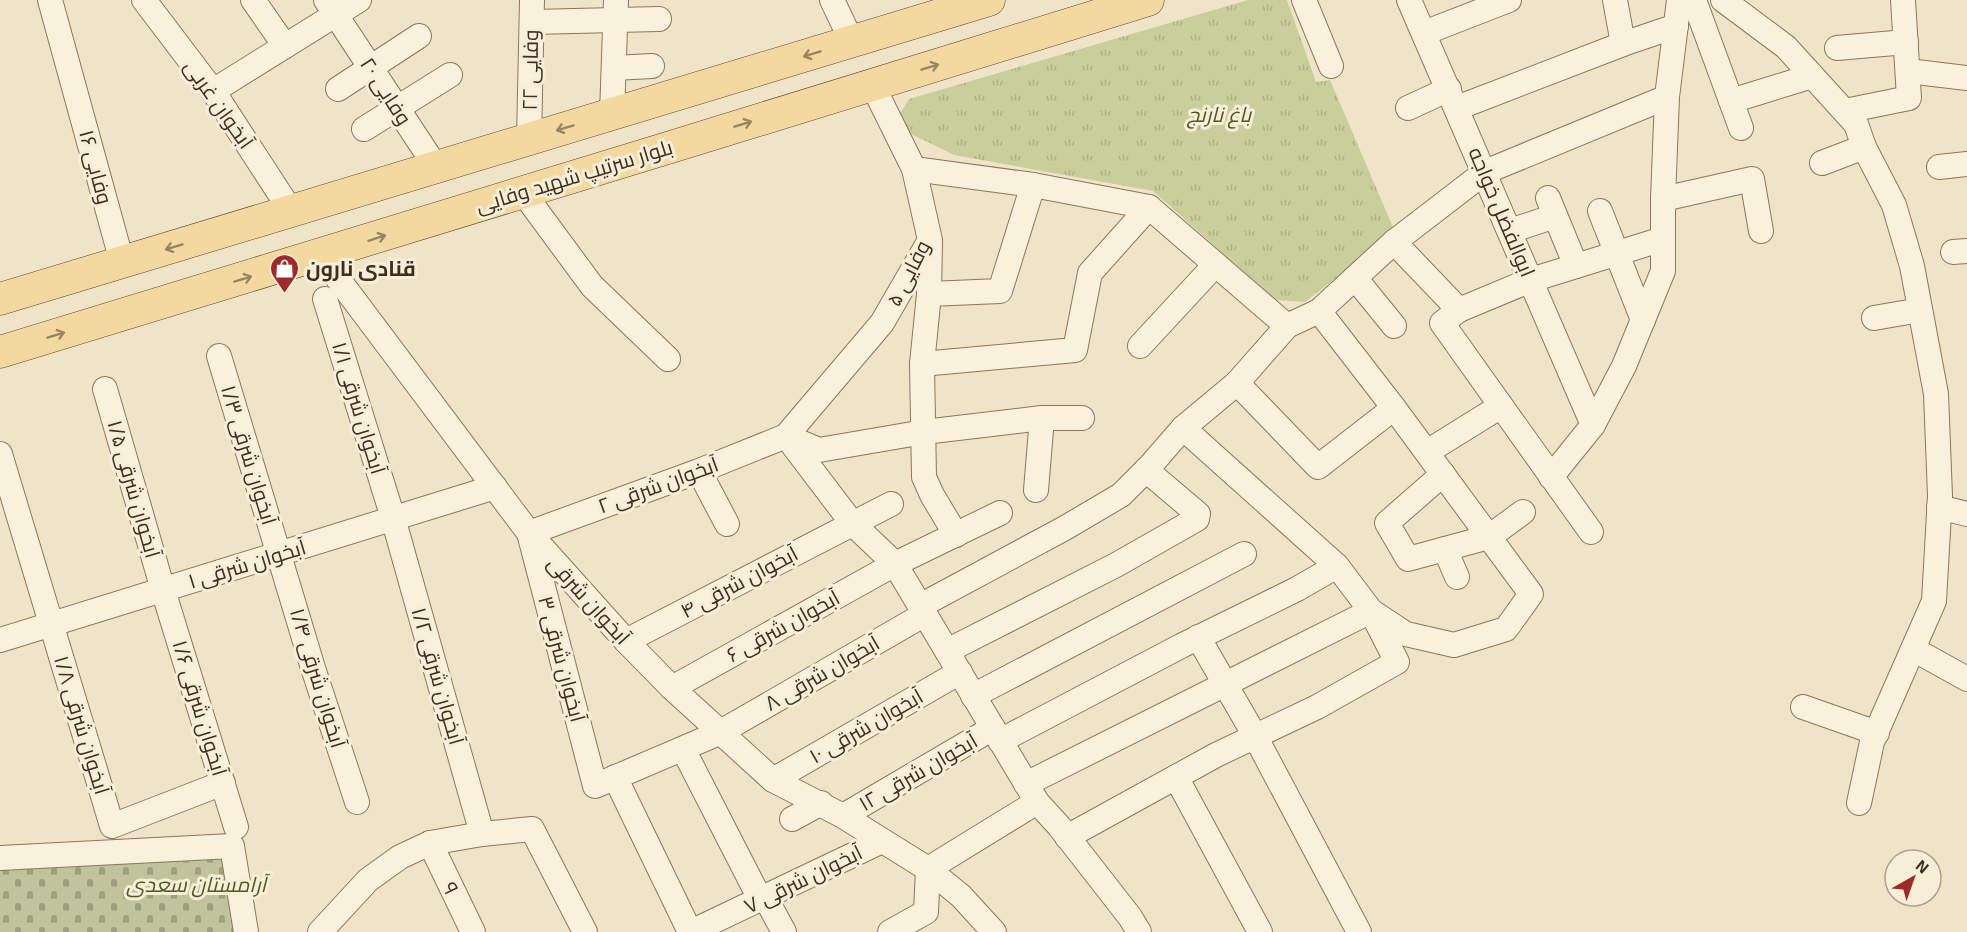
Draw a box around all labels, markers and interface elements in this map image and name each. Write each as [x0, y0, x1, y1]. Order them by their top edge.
street label: وفایی ۲۲ [510, 29, 550, 111]
street label: وفایی ۲۰ [349, 49, 423, 133]
one-way arrow [803, 49, 822, 60]
street label: آبخوان غربی [173, 51, 265, 158]
one-way arrow [920, 61, 939, 72]
park label: باغ نارنج [1186, 95, 1252, 134]
one-way arrow [733, 118, 752, 129]
one-way arrow [556, 124, 575, 135]
street label: وفایی ۱۶ [67, 125, 125, 209]
street label: بلوار سرتیپ شهید وفایی [470, 127, 678, 225]
street label: ابوالفضل خواجه [1457, 141, 1547, 283]
one-way arrow [367, 232, 386, 243]
street label: وفایی ۵ [875, 233, 941, 313]
one-way arrow [165, 242, 184, 253]
place label: قنادی نارون [306, 249, 416, 288]
shop icon: قنادی نارون [269, 252, 301, 294]
one-way arrow [233, 273, 252, 284]
one-way arrow [46, 329, 65, 340]
street label: آبخوان شرقی ۱/۱ [320, 337, 398, 480]
street label: آبخوان شرقی ۱/۳ [209, 380, 289, 530]
street label: آبخوان شرقی ۱/۵ [96, 415, 172, 563]
street label: آبخوان شرقی ۲ [592, 445, 724, 525]
street label: آبخوان شرقی ۱ [183, 527, 311, 600]
street label: آبخوان شرقی ۴ [673, 534, 806, 630]
street label: آبخوان شرقی [537, 546, 641, 654]
street label: آبخوان شرقی ۶ [719, 578, 848, 673]
street label: آبخوان شرقی ۳ [526, 591, 598, 727]
street label: آبخوان شرقی ۱/۴ [278, 603, 358, 753]
street label: آبخوان شرقی ۱/۲ [400, 603, 476, 750]
street label: آبخوان شرقی ۸ [757, 624, 888, 722]
street label: آبخوان شرقی ۱/۶ [161, 635, 239, 781]
street label: آبخوان شرقی ۱/۸ [42, 651, 122, 800]
street label: آبخوان شرقی ۱۰ [801, 677, 931, 775]
street label: آبخوان شرقی ۱۲ [851, 722, 986, 822]
street label: آبخوان شرقی ۷ [737, 833, 870, 925]
north arrow [1883, 848, 1943, 908]
text: N [1909, 852, 1936, 882]
park label: آرامستان سعدی [126, 865, 270, 904]
street label: ۹ [431, 875, 471, 901]

